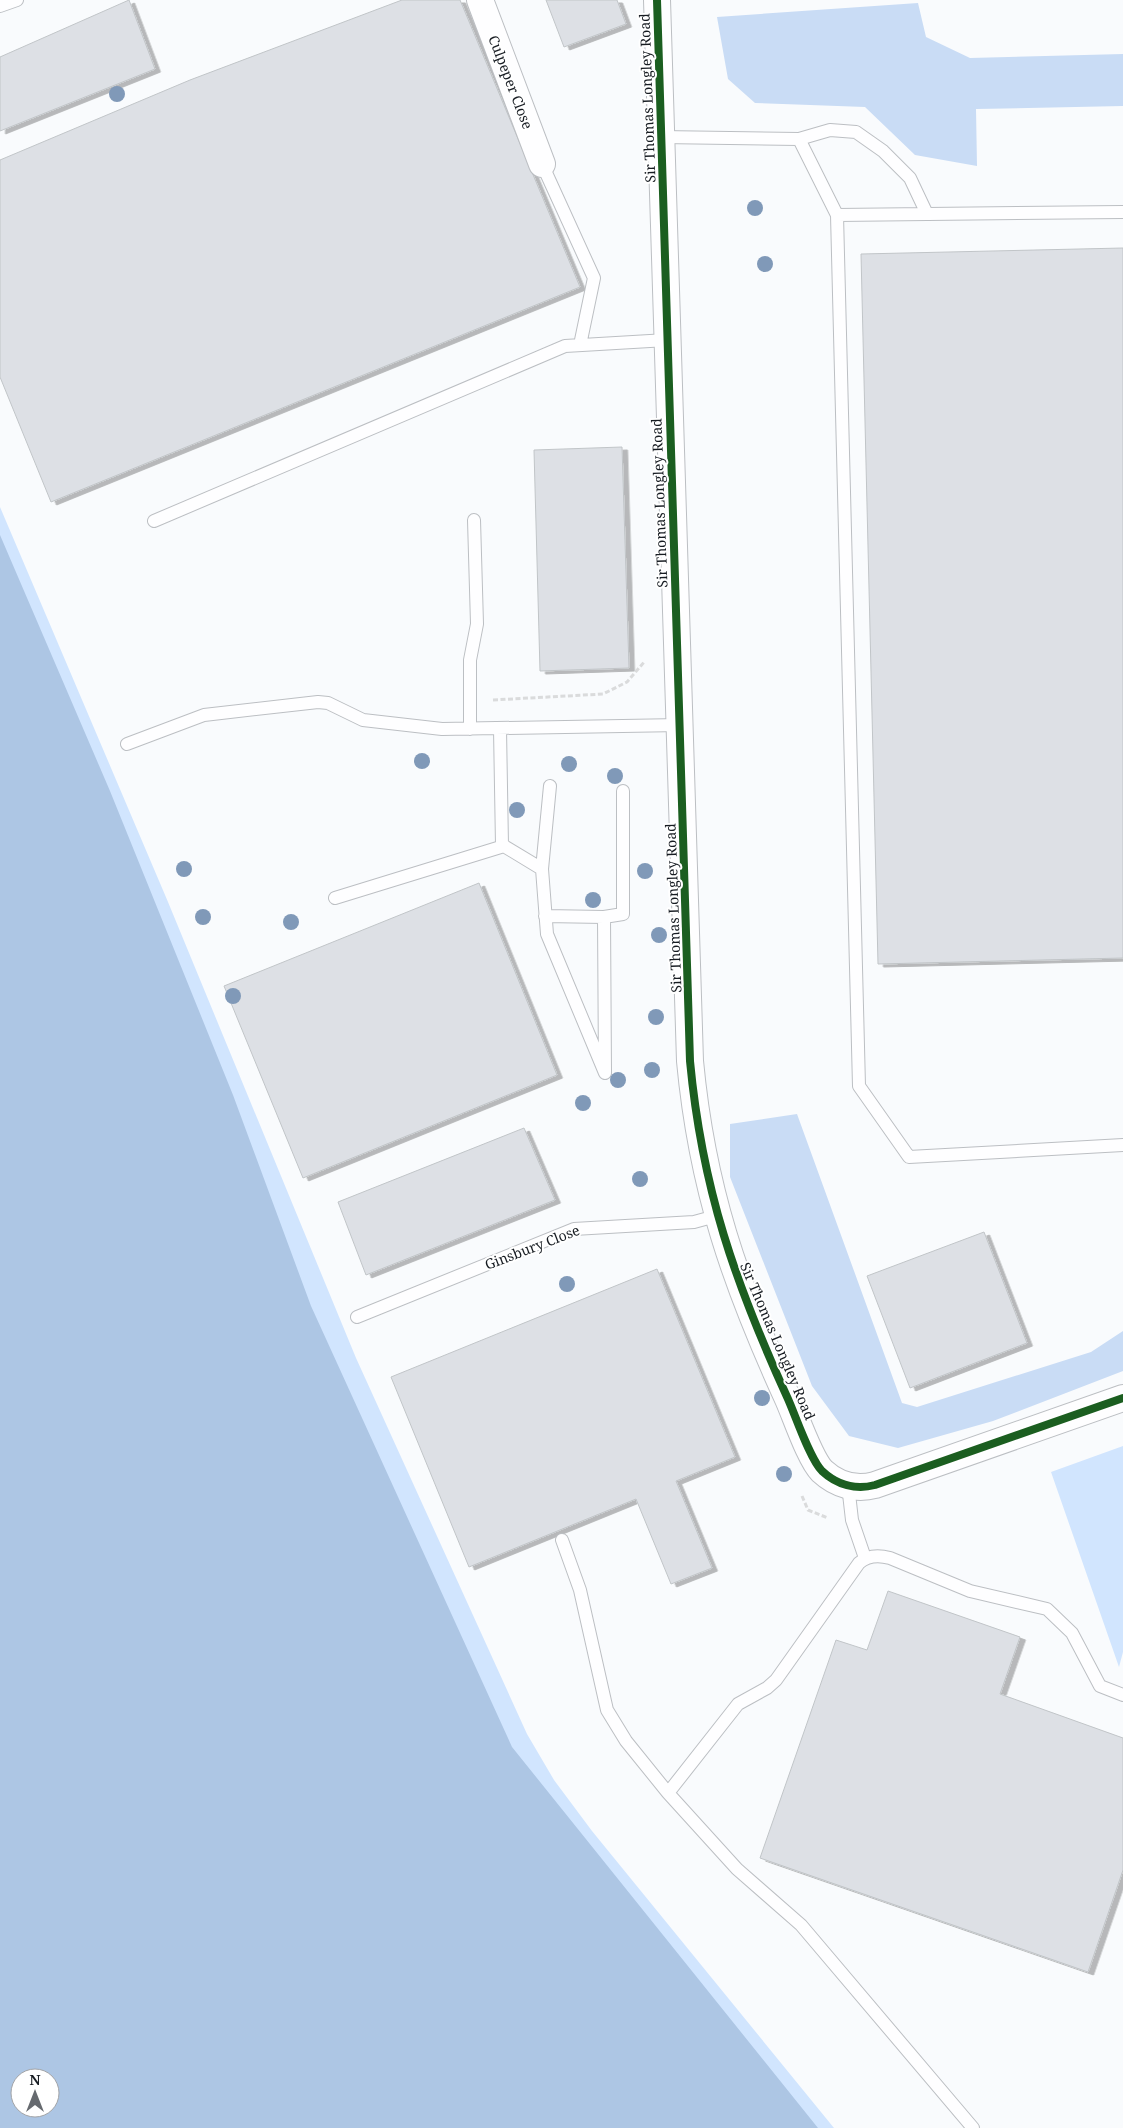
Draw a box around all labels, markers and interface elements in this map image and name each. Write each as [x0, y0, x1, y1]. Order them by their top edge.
street label: Sir Thomas Longley Road [635, 13, 659, 183]
street label: Culpeper Close [484, 32, 538, 132]
street label: Sir Thomas Longley Road [647, 418, 671, 588]
street label: Sir Thomas Longley Road [661, 823, 685, 993]
street label: Ginsbury Close [482, 1220, 582, 1274]
street label: Sir Thomas Longley Road [736, 1259, 820, 1423]
north arrow [10, 2068, 60, 2118]
text: N [29, 2070, 41, 2089]

